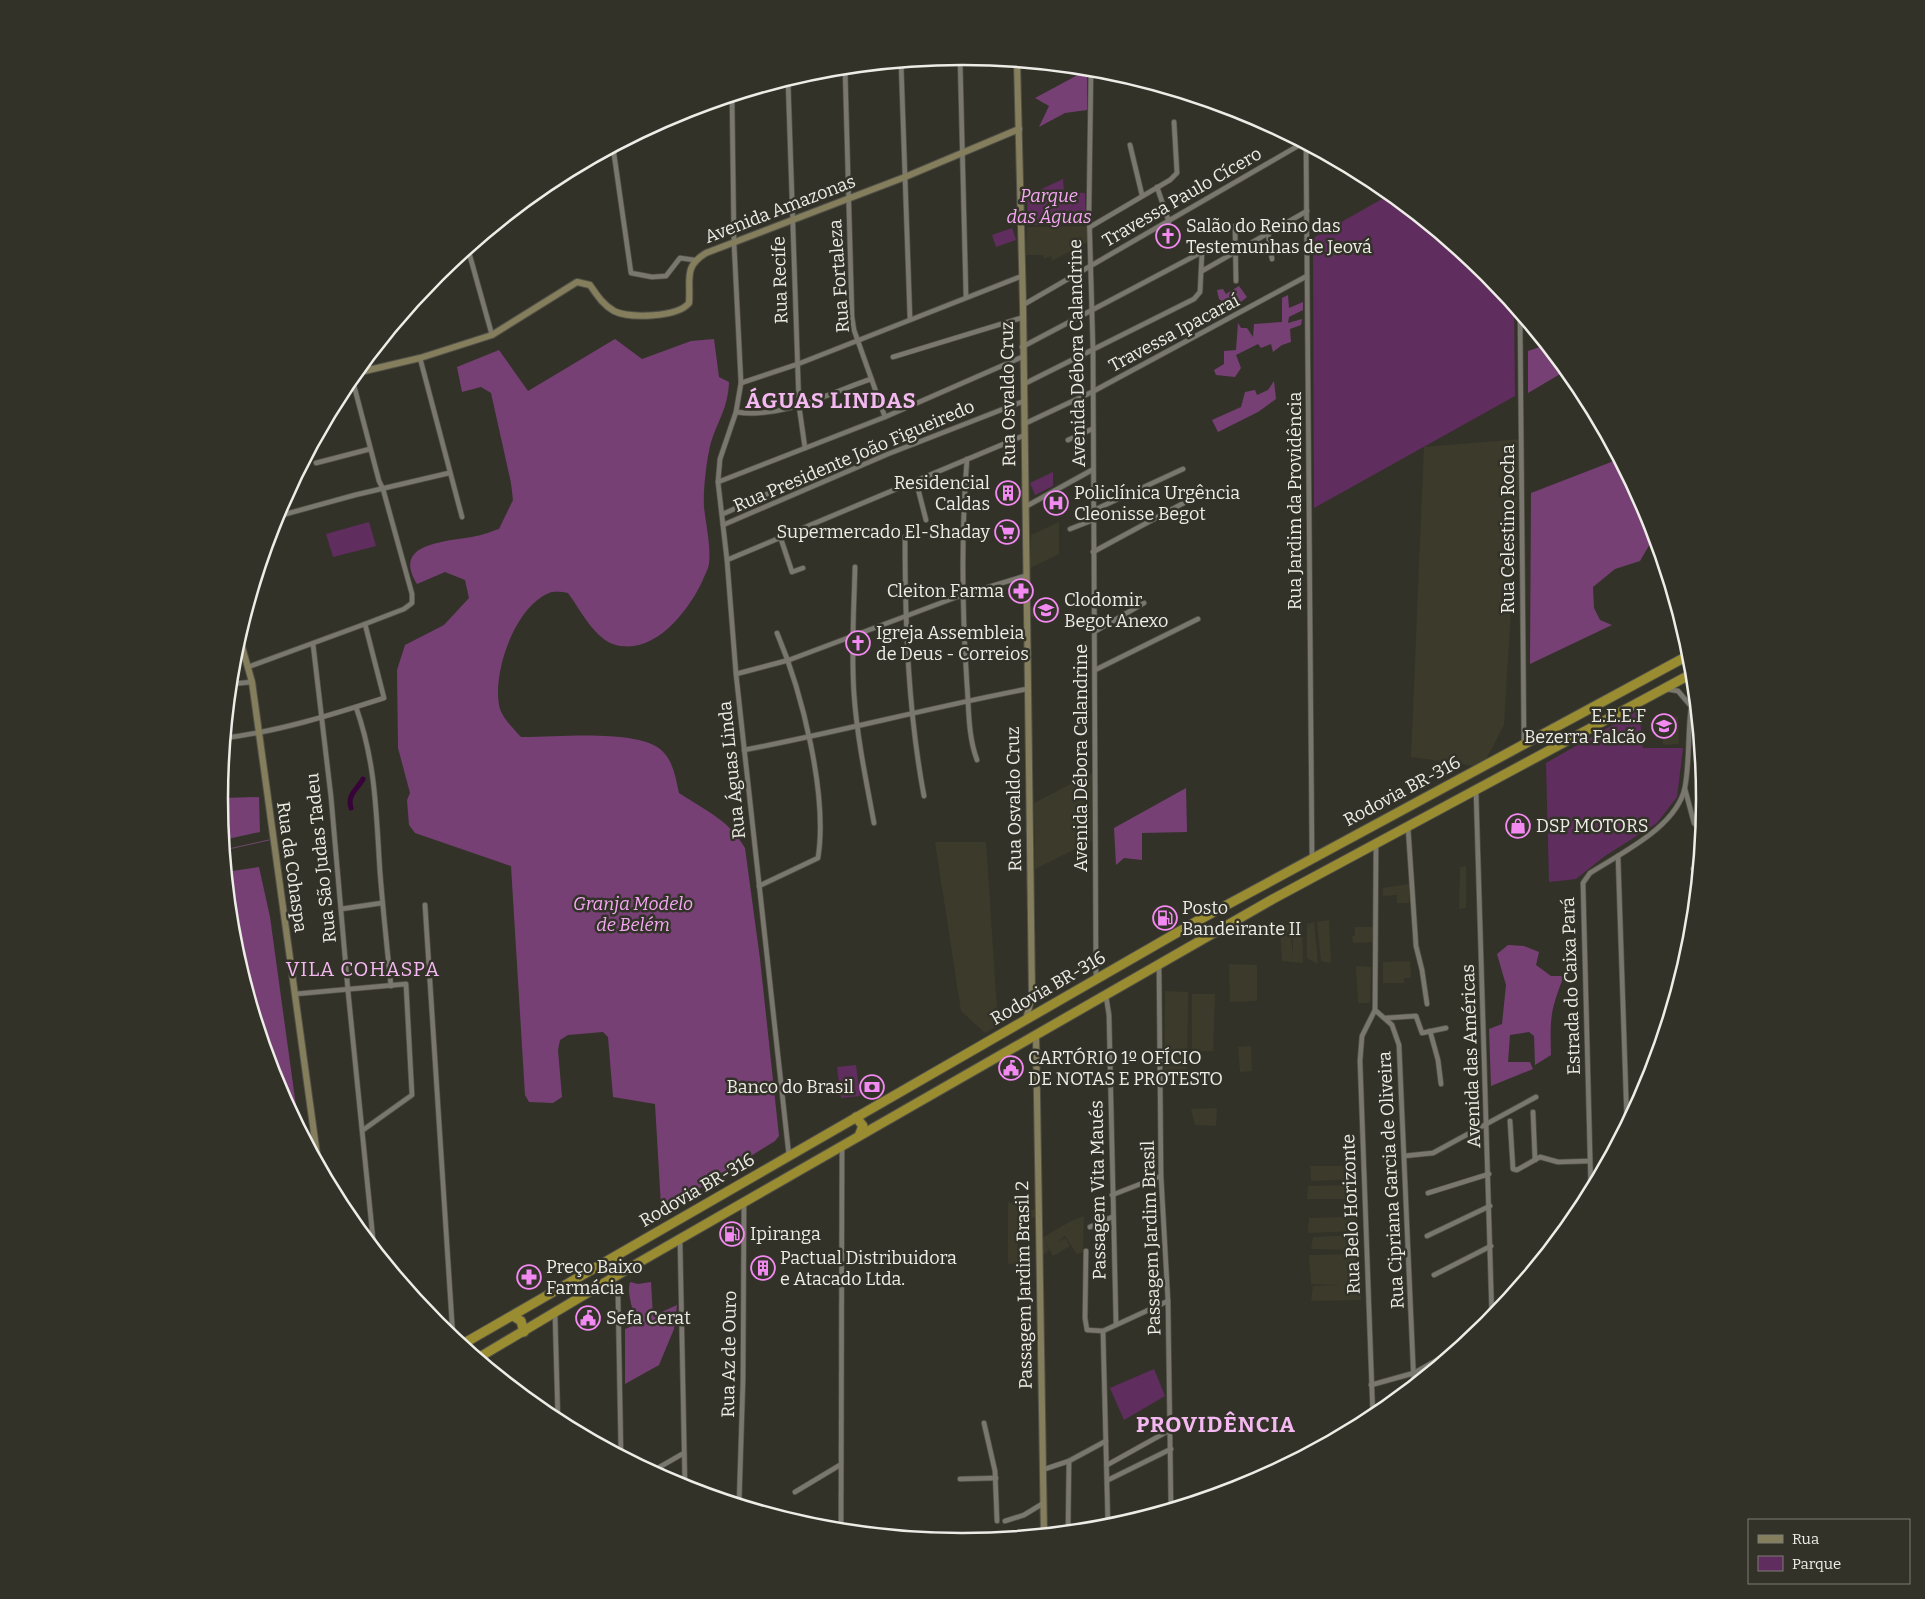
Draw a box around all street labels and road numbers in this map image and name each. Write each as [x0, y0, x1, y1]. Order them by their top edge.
street label: Travessa Paulo Cícero [1099, 142, 1265, 252]
street label: Avenida Amazonas [701, 170, 859, 248]
street label: Rua Fortaleza [824, 218, 854, 333]
street label: Rua Recife [767, 236, 793, 324]
street label: Avenida Débora Calandrine [1064, 239, 1090, 467]
street label: Travessa Ipacaraí [1105, 289, 1244, 377]
street label: Rua Osvaldo Cruz [996, 321, 1020, 467]
street label: Rua Jardim da Providência [1284, 392, 1306, 610]
street label: Rua Presidente João Figueiredo [730, 395, 978, 517]
street label: Rua Celestino Rocha [1497, 444, 1519, 614]
street label: Avenida Débora Calandrine [1070, 644, 1092, 872]
street label: Rua Águas Linda [714, 700, 750, 840]
street label: Rua Osvaldo Cruz [1002, 726, 1026, 872]
street label: Rodovia BR-316 [1340, 751, 1464, 831]
street label: Rua São Judas Tadeu [301, 772, 341, 944]
street label: Rua da Cohaspa [272, 800, 312, 934]
street label: Estrada do Caixa Pará [1557, 897, 1585, 1075]
street label: Rodovia BR-316 [986, 946, 1110, 1030]
street label: Avenida das Américas [1457, 964, 1485, 1148]
street label: Rua Cipriana Garcia de Oliveira [1373, 1050, 1409, 1309]
street label: Passagem Vita Maués [1085, 1100, 1111, 1280]
street label: Rua Belo Horizonte [1337, 1133, 1365, 1295]
street label: Passagem Jardim Brasil [1137, 1140, 1165, 1336]
street label: Rodovia BR-316 [635, 1148, 759, 1232]
street label: Passagem Jardim Brasil 2 [1011, 1181, 1037, 1389]
street label: Rua Az de Ouro [717, 1290, 741, 1418]

